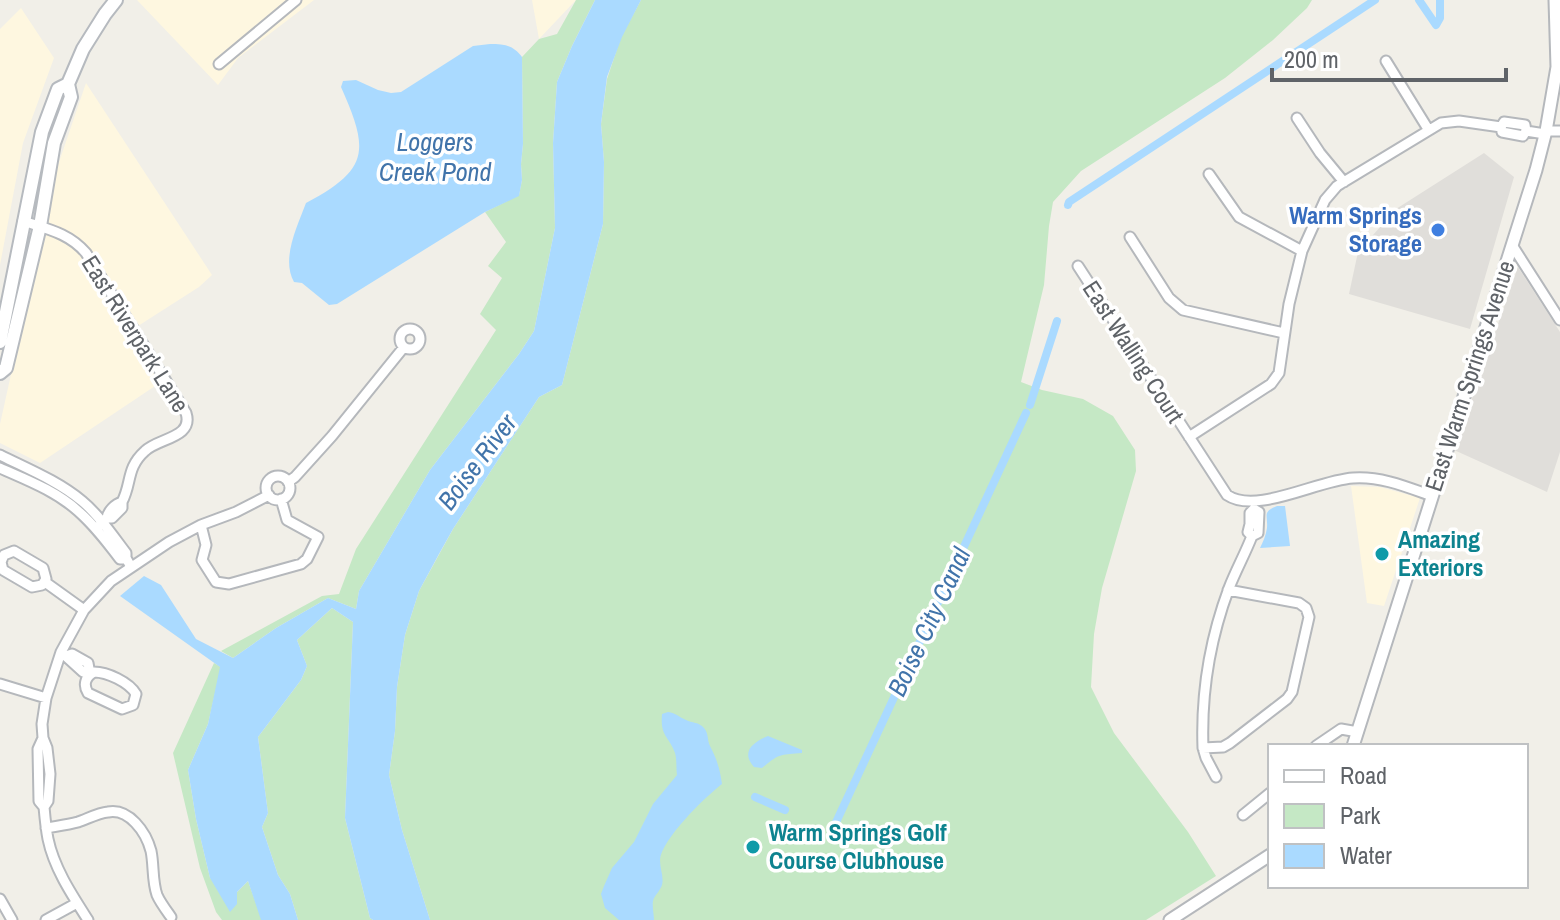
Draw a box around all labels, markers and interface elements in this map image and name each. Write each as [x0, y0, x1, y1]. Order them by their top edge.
scale bar [1272, 32, 1506, 82]
text: 200 m [1284, 43, 1339, 75]
water label: Loggers Creek Pond [379, 124, 491, 189]
place label: Warm Springs Storage [1289, 199, 1422, 259]
marker: Warm Springs Storage [1429, 221, 1447, 239]
street label: East Riverpark Lane [75, 249, 197, 418]
street label: East Warm Springs Avenue [1417, 256, 1521, 495]
street label: East Walling Court [1076, 274, 1192, 429]
water label: Boise River [429, 406, 525, 517]
place label: Amazing Exteriors [1398, 523, 1483, 583]
water label: Boise City Canal [879, 541, 979, 702]
marker: Amazing Exteriors [1373, 545, 1391, 563]
legend [1268, 744, 1528, 888]
text: Road [1340, 759, 1387, 791]
text: Park [1340, 799, 1381, 831]
place label: Warm Springs Golf Course Clubhouse [769, 816, 947, 876]
marker: Warm Springs Golf Course Clubhouse [744, 838, 762, 856]
text: Water [1340, 839, 1392, 871]

